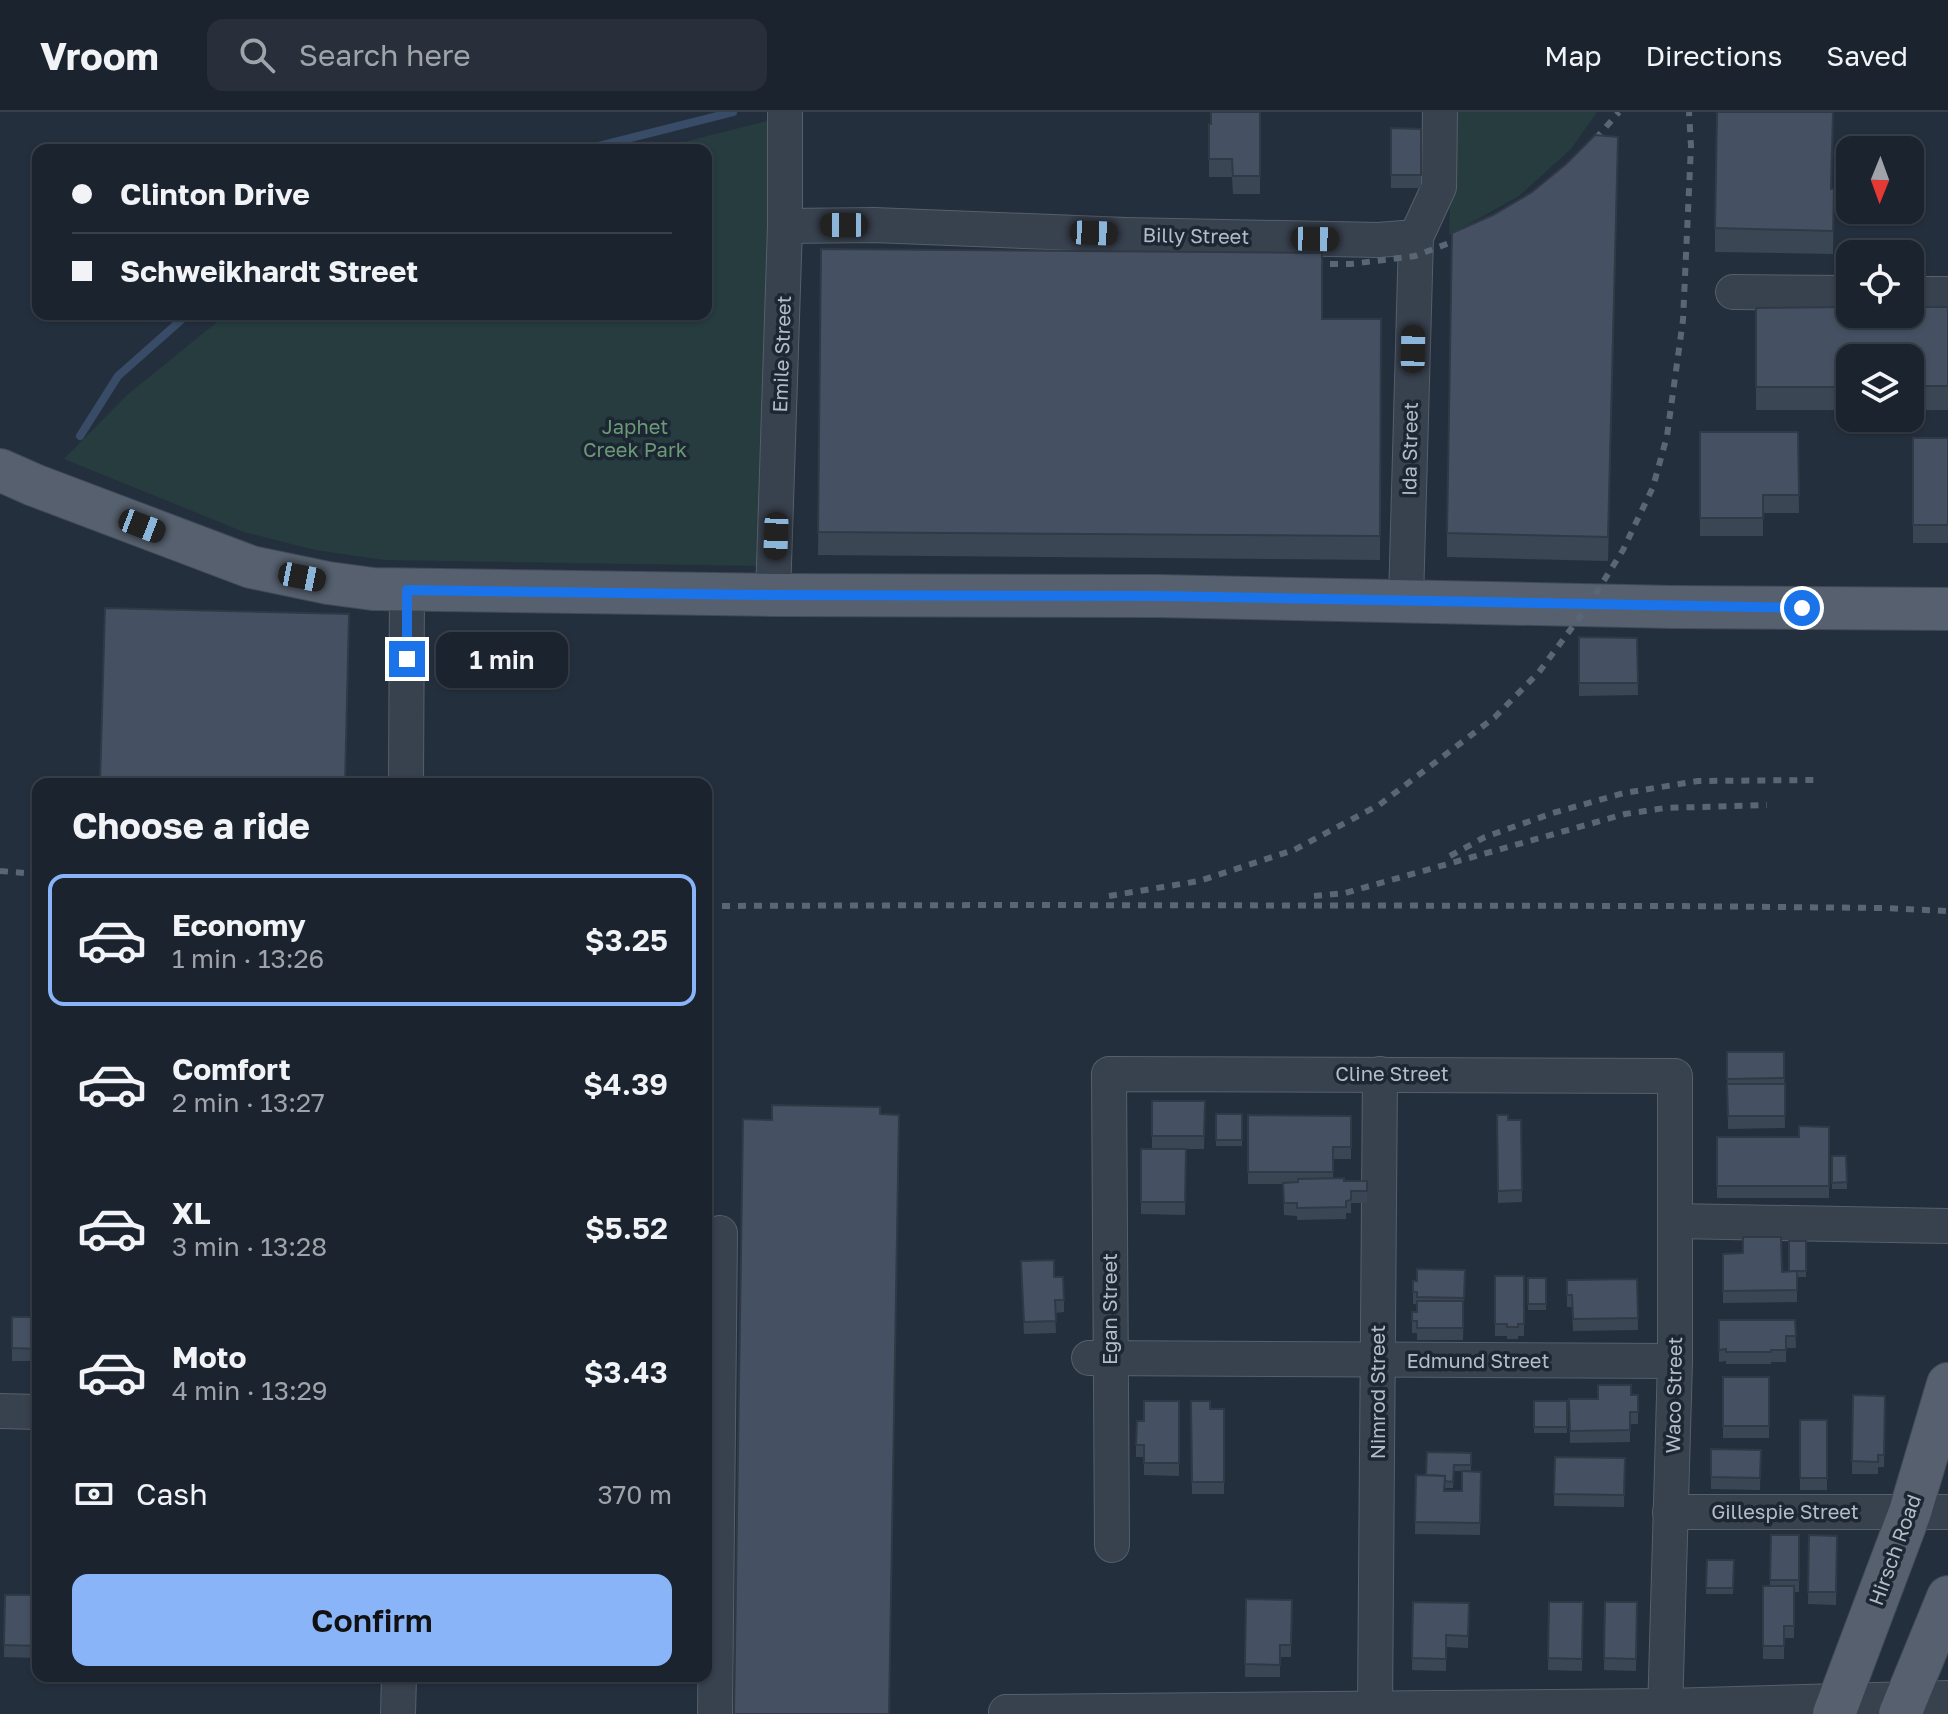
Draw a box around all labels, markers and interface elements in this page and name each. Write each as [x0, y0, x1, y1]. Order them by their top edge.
search box [207, 19, 767, 91]
text: Vroom [40, 33, 159, 78]
icon: search [235, 33, 279, 77]
text: Search here [299, 37, 471, 73]
text: Map [1544, 39, 1601, 72]
text: Directions [1645, 39, 1782, 72]
text: Saved [1826, 39, 1908, 72]
north arrow [1836, 136, 1924, 224]
map controls [1836, 136, 1924, 432]
text: Clinton Drive [120, 176, 310, 212]
car [820, 213, 868, 237]
car [1070, 220, 1118, 246]
street label: Billy Street [1143, 222, 1250, 248]
car [1291, 227, 1339, 251]
button: locate [1836, 240, 1924, 328]
text: Schweikhardt Street [120, 253, 418, 289]
street label: Emile Street [767, 295, 795, 413]
car [1401, 325, 1425, 373]
button: layers [1836, 344, 1924, 432]
street label: Ida Street [1396, 402, 1422, 496]
park label: Japhet Creek Park [583, 414, 687, 461]
car [115, 506, 169, 546]
car [763, 512, 789, 560]
car [276, 561, 328, 593]
route start [1784, 590, 1820, 626]
callout: 1 min [435, 631, 567, 687]
route end [389, 641, 425, 677]
text: 1 min [469, 644, 535, 675]
text: Choose a ride [72, 804, 310, 847]
icon: car [76, 904, 148, 976]
text: Economy [172, 907, 306, 943]
text: $3.25 [585, 922, 668, 958]
text: 1 min · 13:26 [172, 943, 324, 974]
icon: car [76, 1048, 148, 1120]
text: Comfort [172, 1051, 291, 1087]
street label: Cline Street [1335, 1061, 1449, 1085]
text: $4.39 [583, 1066, 668, 1102]
text: 2 min · 13:27 [172, 1087, 325, 1118]
icon: car [76, 1192, 148, 1264]
text: XL [172, 1195, 211, 1231]
text: $5.52 [585, 1210, 668, 1246]
text: 3 min · 13:28 [172, 1231, 327, 1262]
street label: Egan Street [1097, 1253, 1121, 1365]
street label: Nimrod Street [1365, 1325, 1389, 1459]
icon: car [76, 1336, 148, 1408]
street label: Waco Street [1660, 1336, 1686, 1454]
text: Moto [172, 1339, 247, 1375]
street label: Edmund Street [1407, 1348, 1549, 1372]
text: $3.43 [584, 1354, 668, 1390]
text: 4 min · 13:29 [172, 1375, 328, 1406]
icon: cash [72, 1472, 116, 1516]
text: Cash [136, 1476, 208, 1512]
text: 370 m [597, 1479, 672, 1510]
street label: Hirsch Road [1863, 1491, 1925, 1608]
street label: Gillespie Street [1711, 1499, 1859, 1523]
button: Confirm [72, 1574, 672, 1666]

